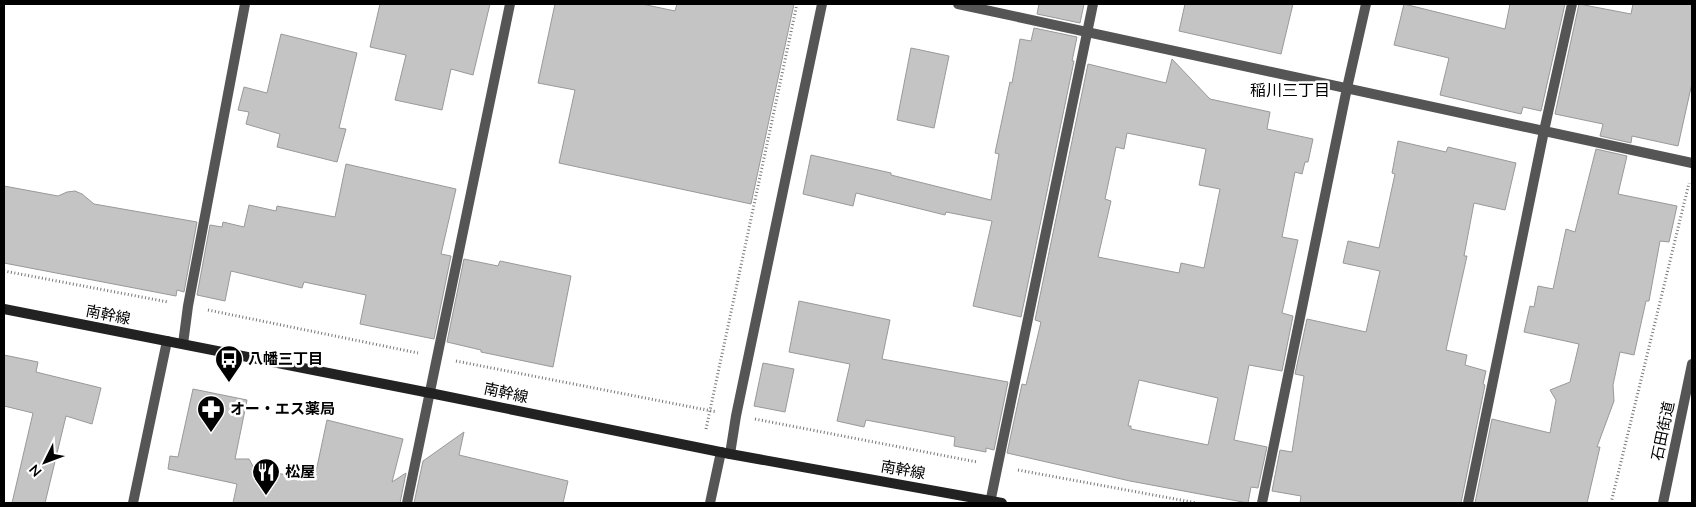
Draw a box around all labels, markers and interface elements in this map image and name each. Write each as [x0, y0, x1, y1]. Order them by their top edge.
district label: 稲川三丁目 [1250, 80, 1330, 102]
street label: 南幹線 [84, 301, 132, 329]
bus stop icon: 八幡三丁目 [214, 344, 244, 383]
place label: 八幡三丁目 [248, 349, 323, 369]
street label: 南幹線 [482, 379, 530, 407]
pharmacy icon: オー・エス薬局 [196, 394, 226, 433]
place label: オー・エス薬局 [230, 399, 335, 419]
street label: 石田街道 [1647, 400, 1679, 462]
north arrow [20, 437, 70, 487]
street label: 南幹線 [879, 456, 927, 484]
restaurant icon: 松屋 [251, 457, 281, 496]
text: N [25, 460, 46, 481]
place label: 松屋 [285, 462, 315, 482]

